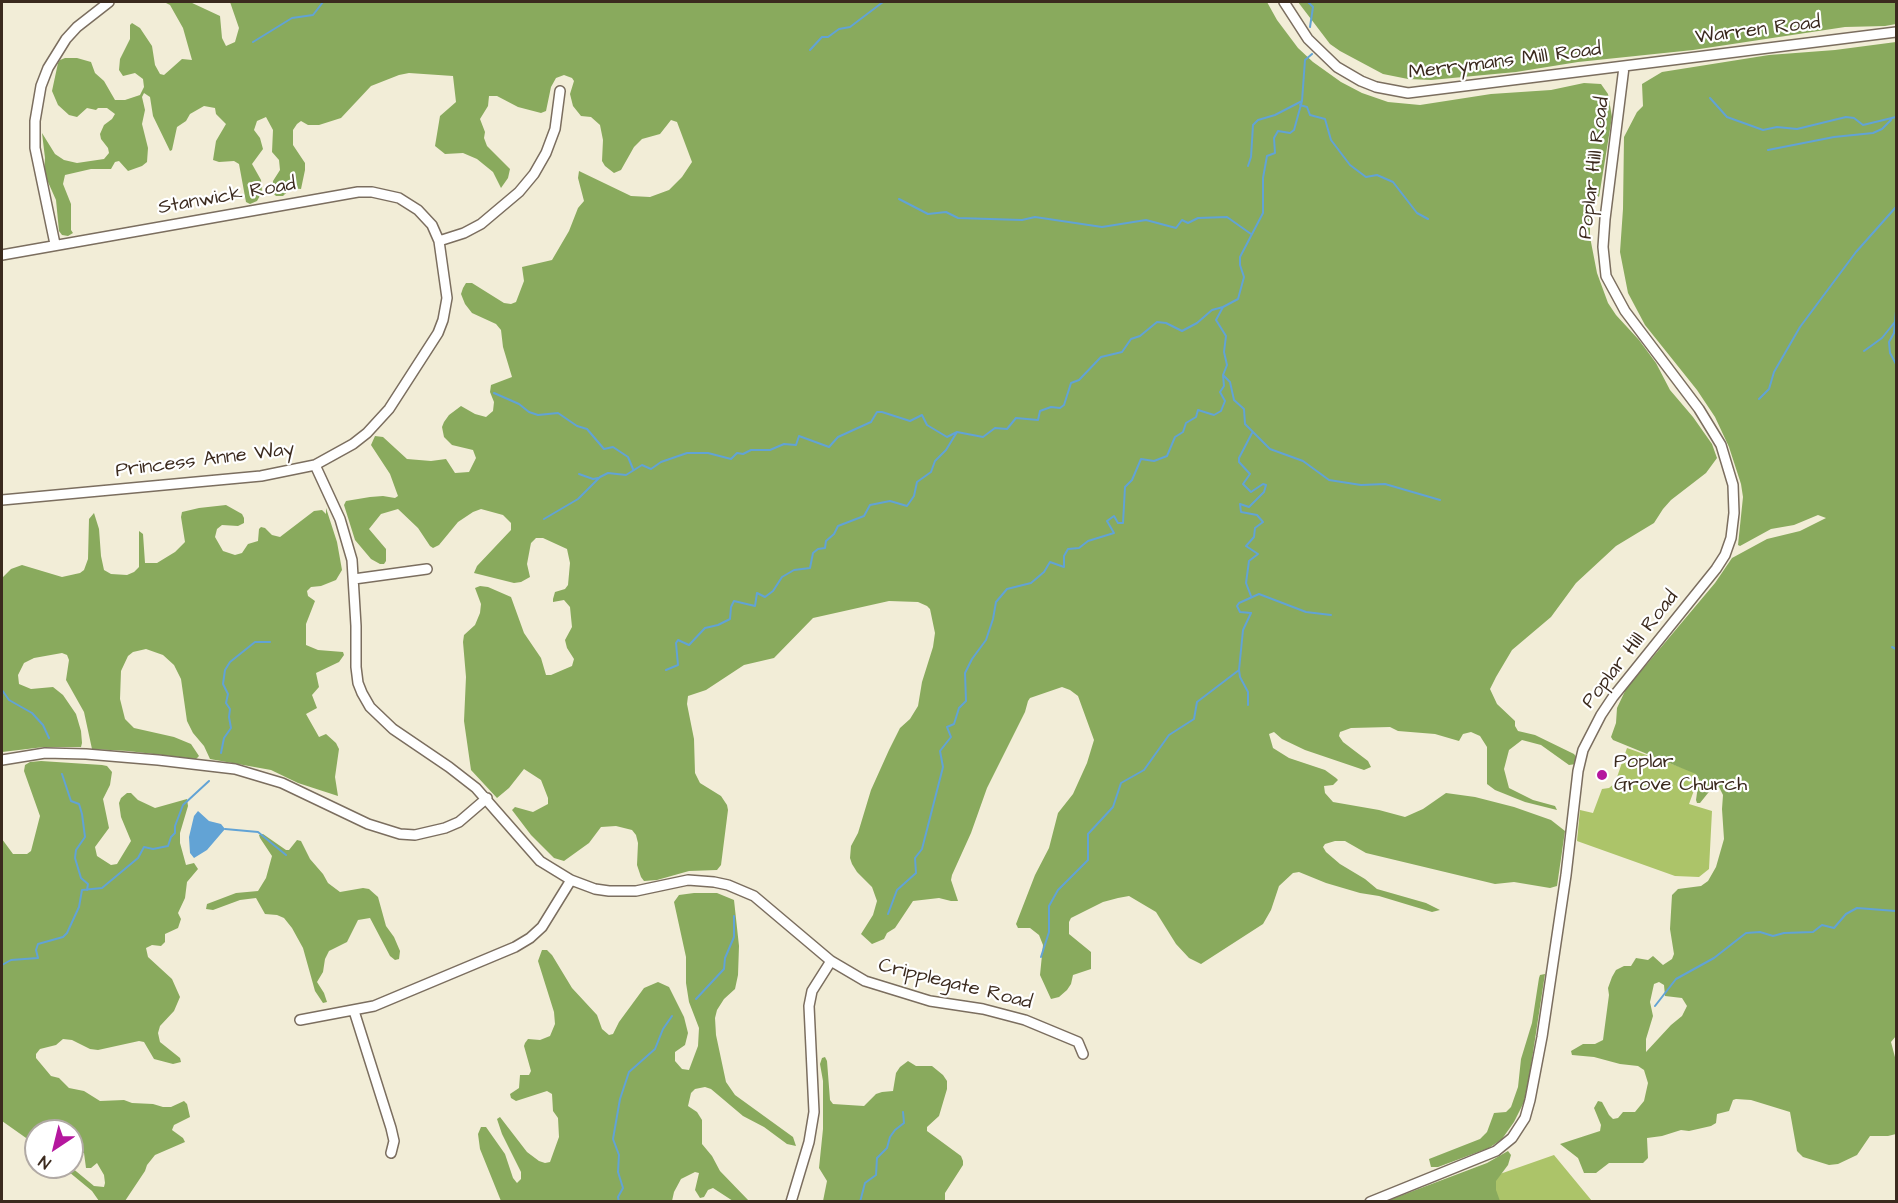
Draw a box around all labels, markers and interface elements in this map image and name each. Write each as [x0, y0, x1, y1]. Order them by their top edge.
street label: Warren Road [1694, 11, 1822, 51]
street label: Merrymans Mill Road [1407, 38, 1603, 86]
street label: Poplar Hill Road [1574, 96, 1616, 240]
street label: Stanwick Road [156, 173, 298, 221]
street label: Princess Anne Way [114, 438, 296, 484]
street label: Poplar Hill Road [1578, 586, 1684, 714]
place label: Poplar Grove Church [1614, 751, 1747, 798]
marker: Poplar Grove Church [1595, 768, 1609, 782]
street label: Cripplegate Road [876, 954, 1034, 1016]
north arrow [24, 1119, 84, 1179]
text: N [34, 1150, 55, 1174]

